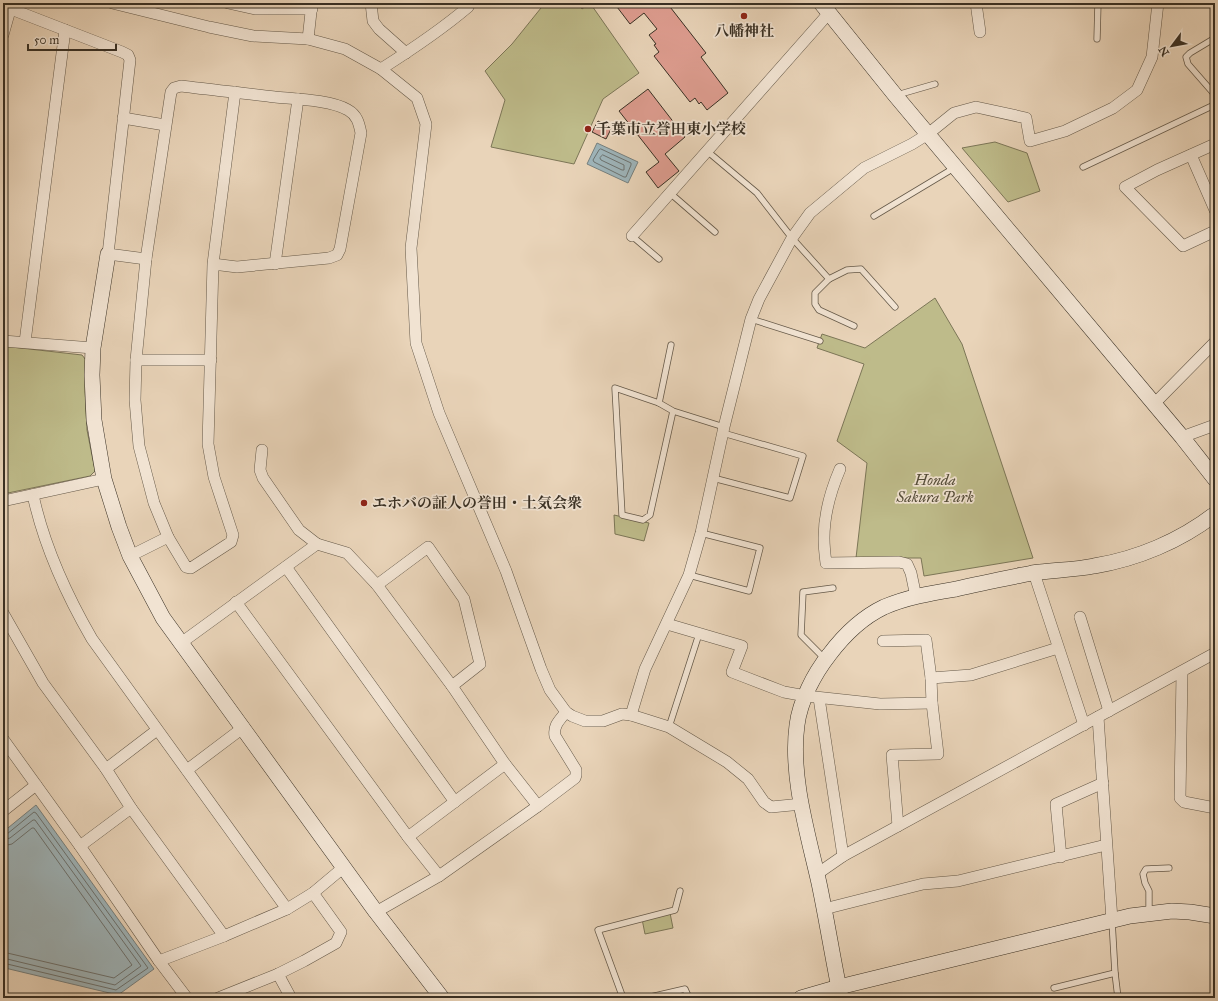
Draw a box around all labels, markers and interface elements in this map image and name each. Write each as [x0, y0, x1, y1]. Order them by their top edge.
marker: 八幡神社 [739, 11, 749, 21]
place label: 八幡神社 [714, 22, 774, 40]
scale bar [28, 26, 116, 52]
north arrow [1152, 26, 1192, 66]
text: 50 m [34, 33, 59, 47]
text: N [1156, 43, 1172, 58]
place label: 千葉市立誉田東小学校 [596, 120, 746, 138]
marker: 千葉市立誉田東小学校 [583, 124, 593, 134]
park label: Honda Sakura Park [895, 471, 974, 506]
place label: エホバの証人の誉田・土気会衆 [372, 494, 582, 512]
marker: エホバの証人の誉田・土気会衆 [359, 498, 369, 508]

